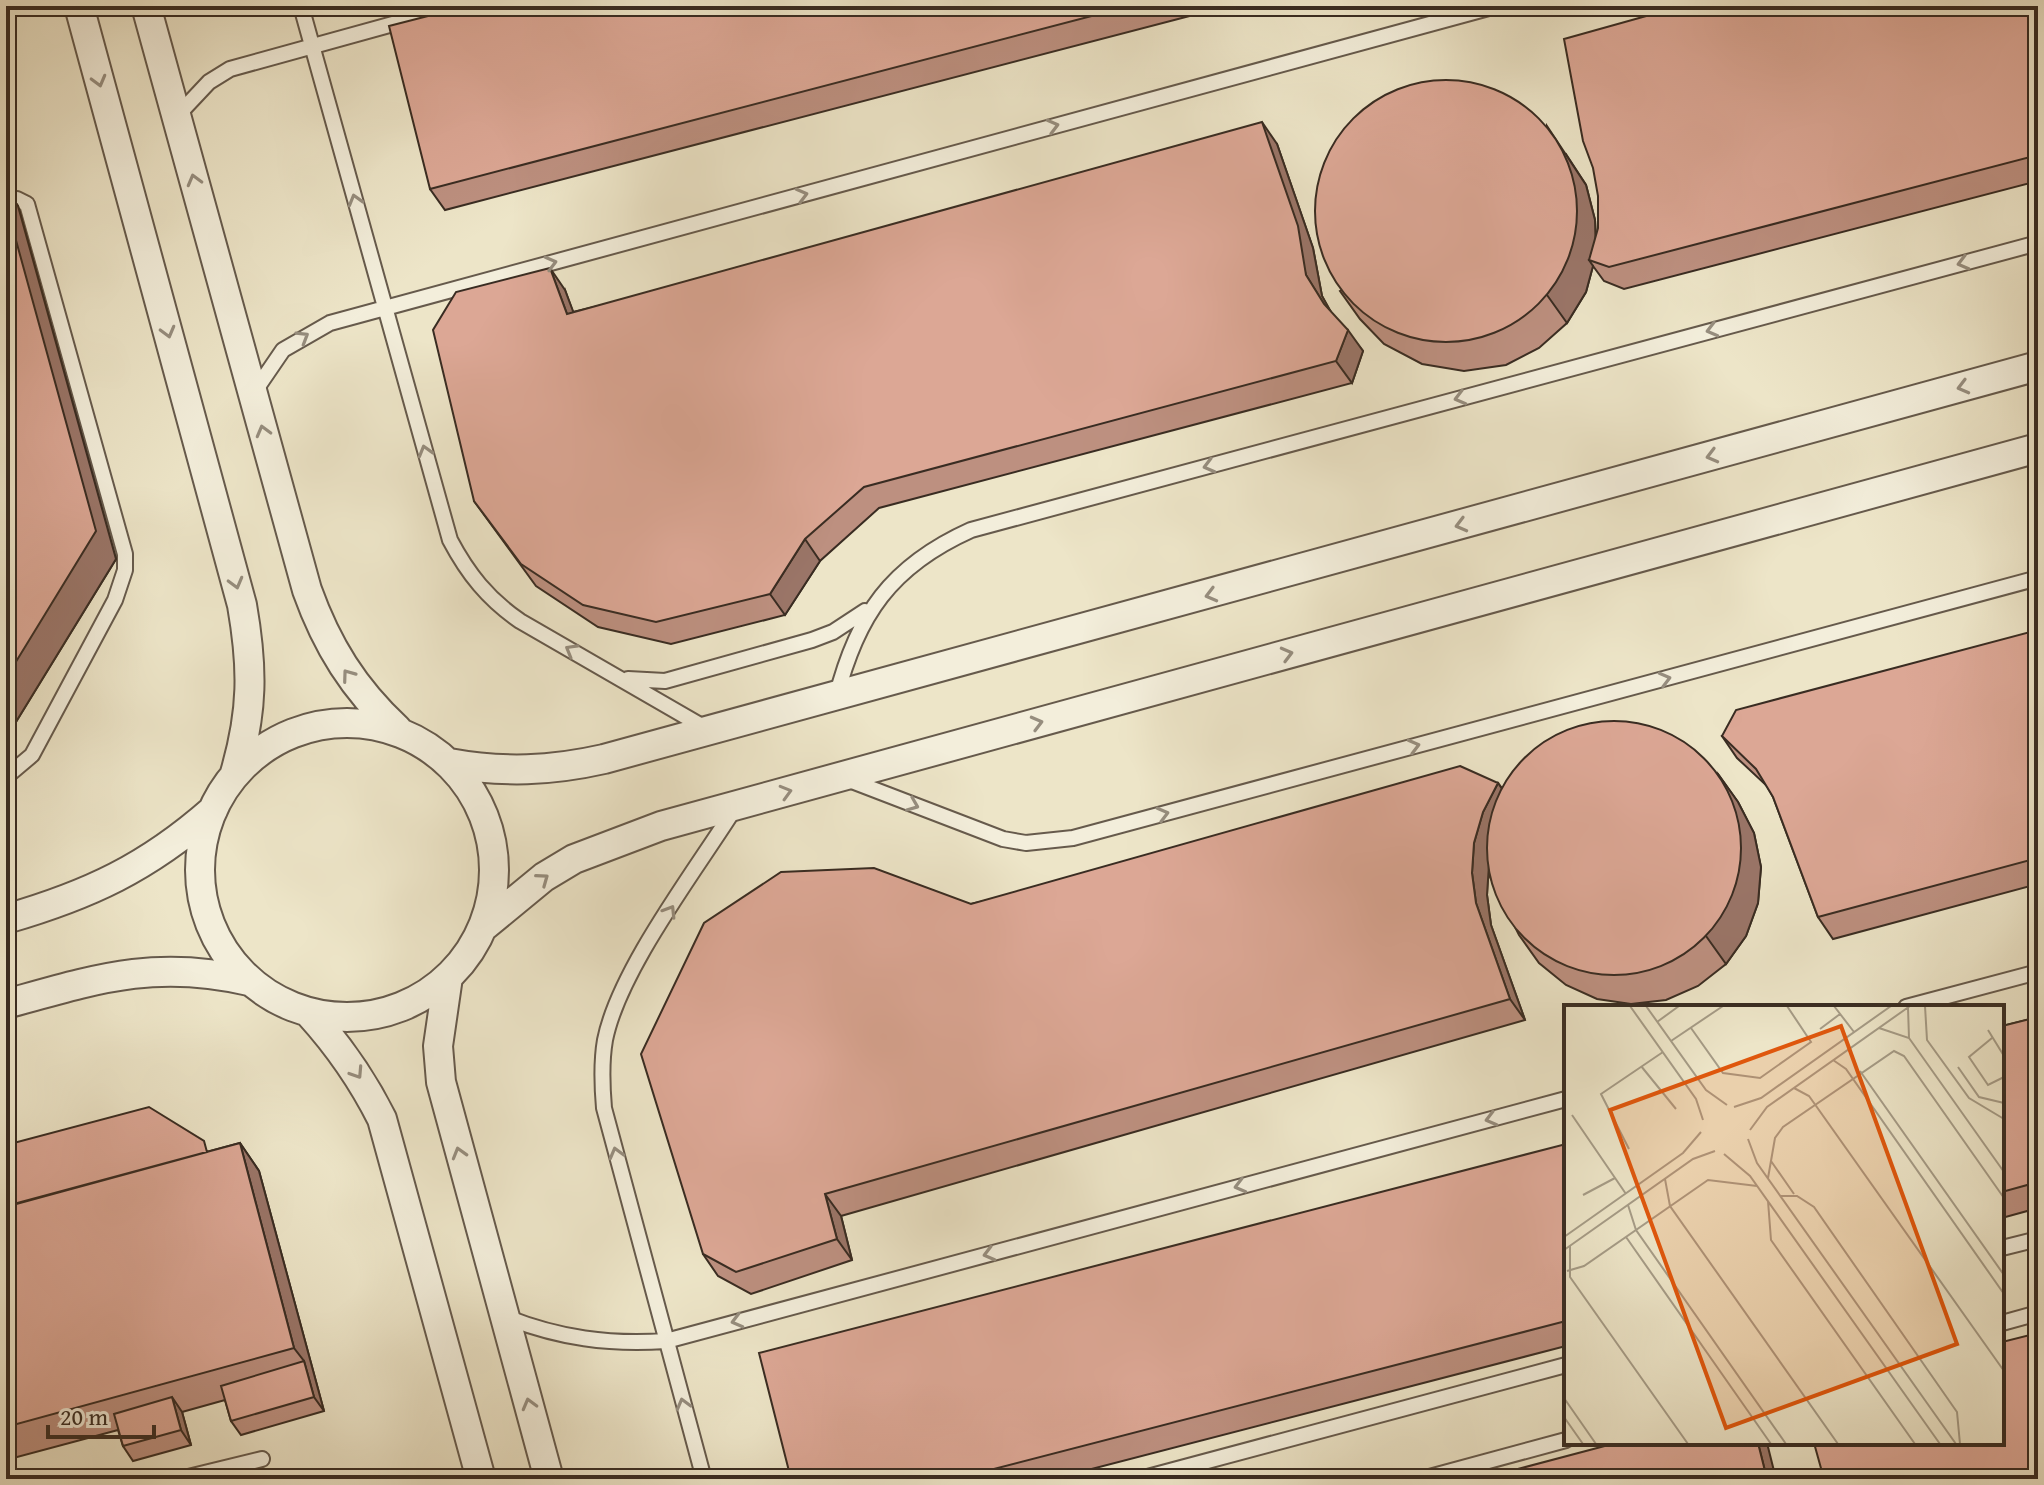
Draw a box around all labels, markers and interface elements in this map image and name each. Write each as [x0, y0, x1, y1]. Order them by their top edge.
one-way arrow [90, 74, 107, 88]
one-way arrow [1046, 119, 1060, 136]
one-way arrow [187, 174, 203, 188]
one-way arrow [795, 187, 809, 204]
one-way arrow [348, 194, 364, 208]
one-way arrow [1956, 254, 1970, 270]
one-way arrow [544, 256, 558, 272]
one-way arrow [1705, 321, 1719, 338]
one-way arrow [158, 325, 175, 339]
one-way arrow [294, 331, 309, 347]
one-way arrow [1956, 378, 1970, 394]
one-way arrow [1454, 388, 1468, 405]
one-way arrow [255, 425, 272, 439]
one-way arrow [418, 444, 434, 458]
one-way arrow [1706, 447, 1720, 463]
one-way arrow [1203, 456, 1217, 473]
one-way arrow [1455, 516, 1469, 533]
one-way arrow [226, 576, 243, 590]
one-way arrow [1204, 585, 1218, 602]
one-way arrow [565, 644, 579, 660]
one-way arrow [1280, 646, 1294, 663]
one-way arrow [343, 669, 358, 684]
one-way arrow [1658, 671, 1672, 688]
one-way arrow [1029, 715, 1043, 732]
one-way arrow [1407, 739, 1420, 756]
one-way arrow [779, 785, 793, 801]
one-way arrow [905, 796, 919, 812]
one-way arrow [1155, 807, 1169, 823]
one-way arrow [534, 875, 548, 889]
one-way arrow [661, 905, 676, 920]
inset map [1564, 1005, 2004, 1445]
one-way arrow [348, 1065, 363, 1079]
one-way arrow [1484, 1109, 1498, 1126]
one-way arrow [609, 1146, 625, 1160]
one-way arrow [452, 1147, 468, 1161]
one-way arrow [1233, 1177, 1247, 1194]
one-way arrow [982, 1244, 996, 1261]
one-way arrow [731, 1312, 745, 1329]
scale bar [48, 1389, 154, 1439]
one-way arrow [521, 1397, 538, 1411]
one-way arrow [676, 1397, 692, 1411]
text: 20 m [60, 1399, 108, 1434]

